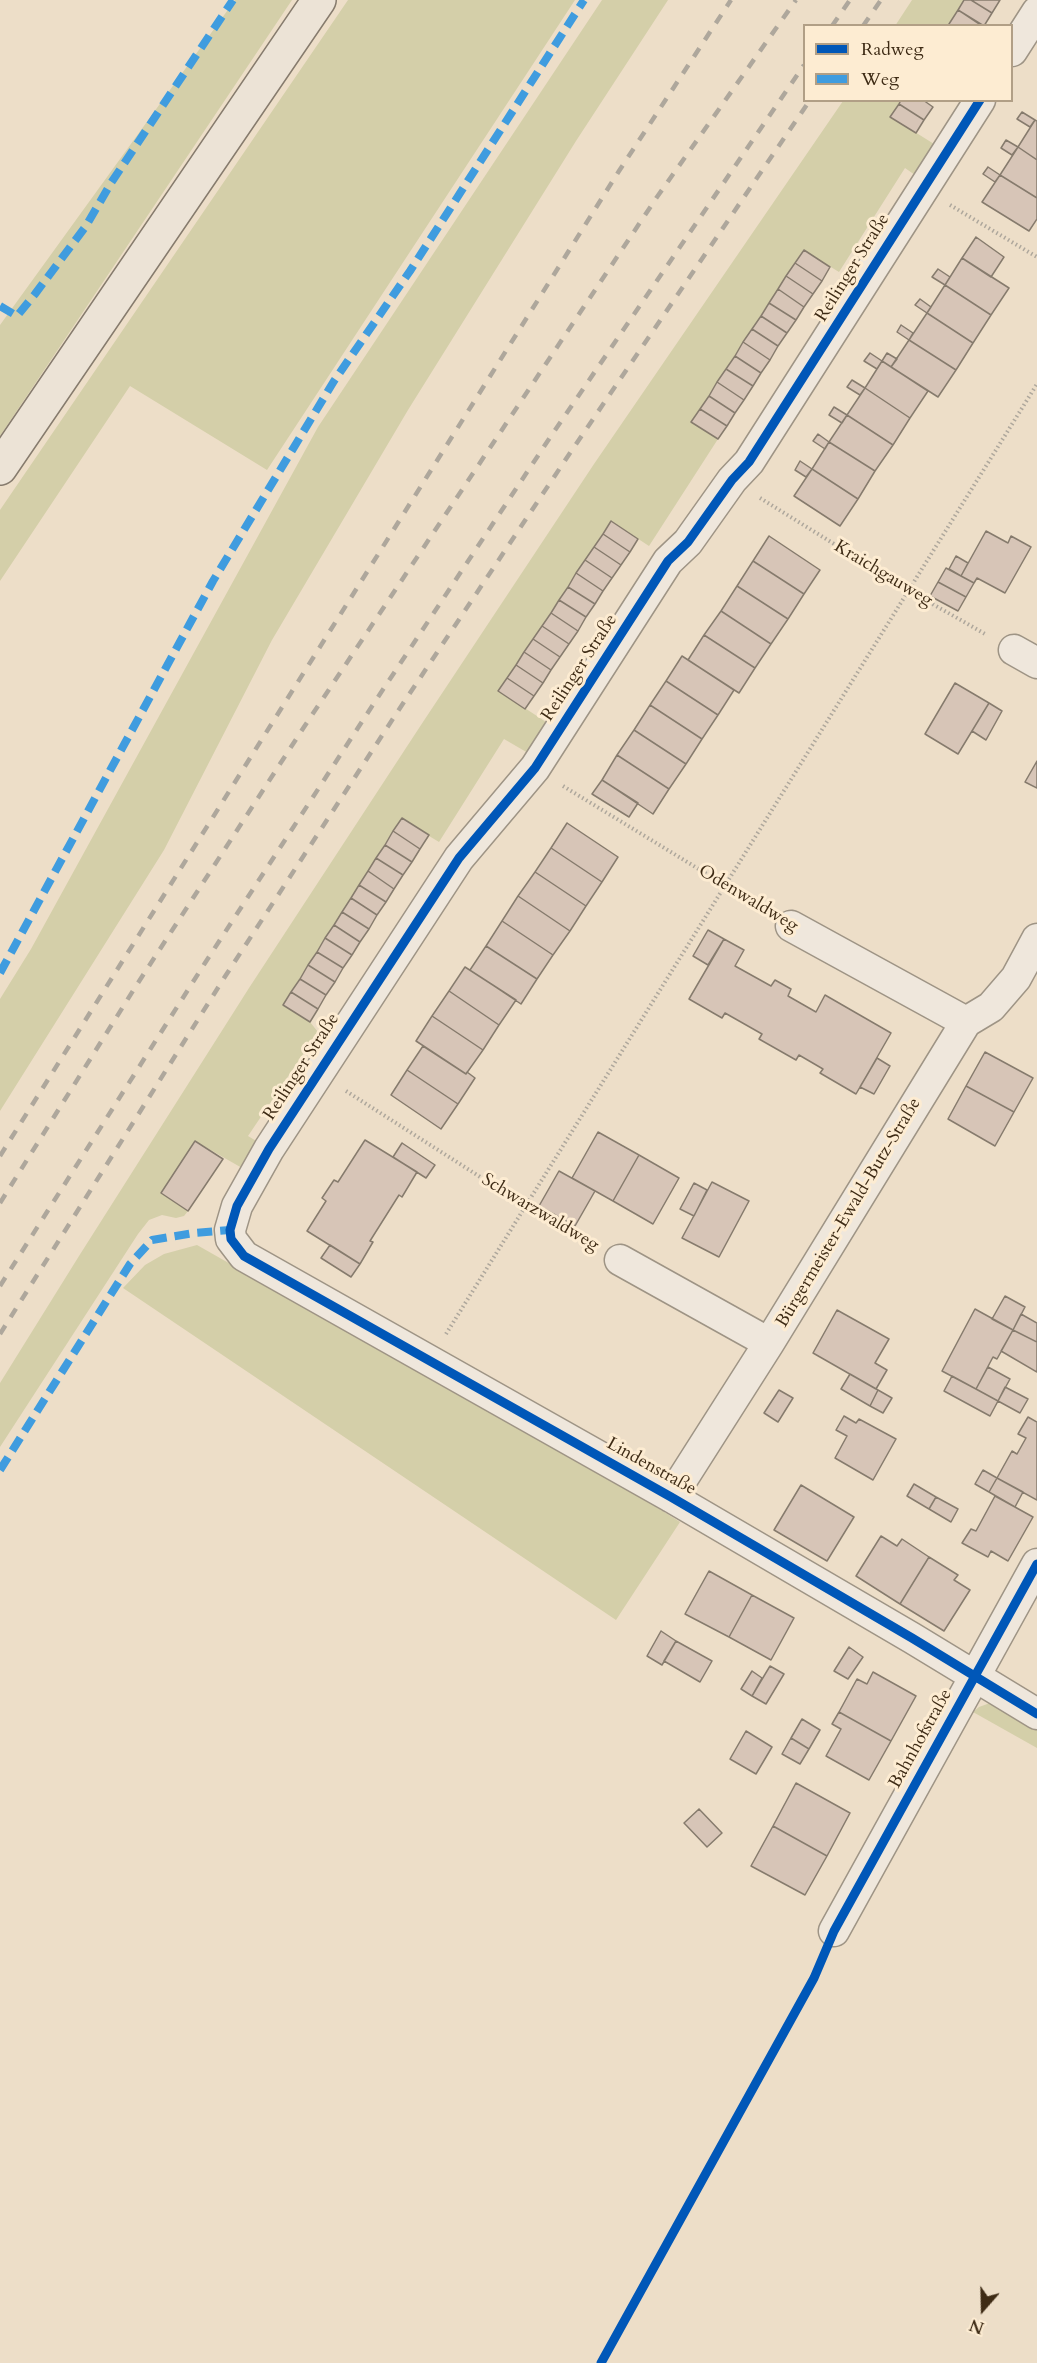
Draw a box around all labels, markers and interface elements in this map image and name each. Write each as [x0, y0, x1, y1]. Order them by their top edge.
legend [803, 24, 1013, 102]
text: Radweg [861, 37, 924, 62]
text: Weg [861, 67, 899, 92]
street label: Reilinger Straße [811, 210, 895, 326]
street label: Kraichgauweg [830, 536, 936, 612]
street label: Reilinger Straße [537, 610, 623, 726]
street label: Odenwaldweg [694, 861, 802, 937]
street label: Reilinger Straße [259, 1009, 345, 1125]
street label: Bürgermeister-Ewald-Butz-Straße [772, 1094, 926, 1332]
street label: Schwarzwaldweg [477, 1169, 603, 1257]
street label: Lindenstraße [602, 1434, 700, 1500]
street label: Bahnhofstraße [885, 1686, 957, 1792]
north arrow [953, 2279, 1013, 2339]
text: N [967, 2313, 987, 2339]

